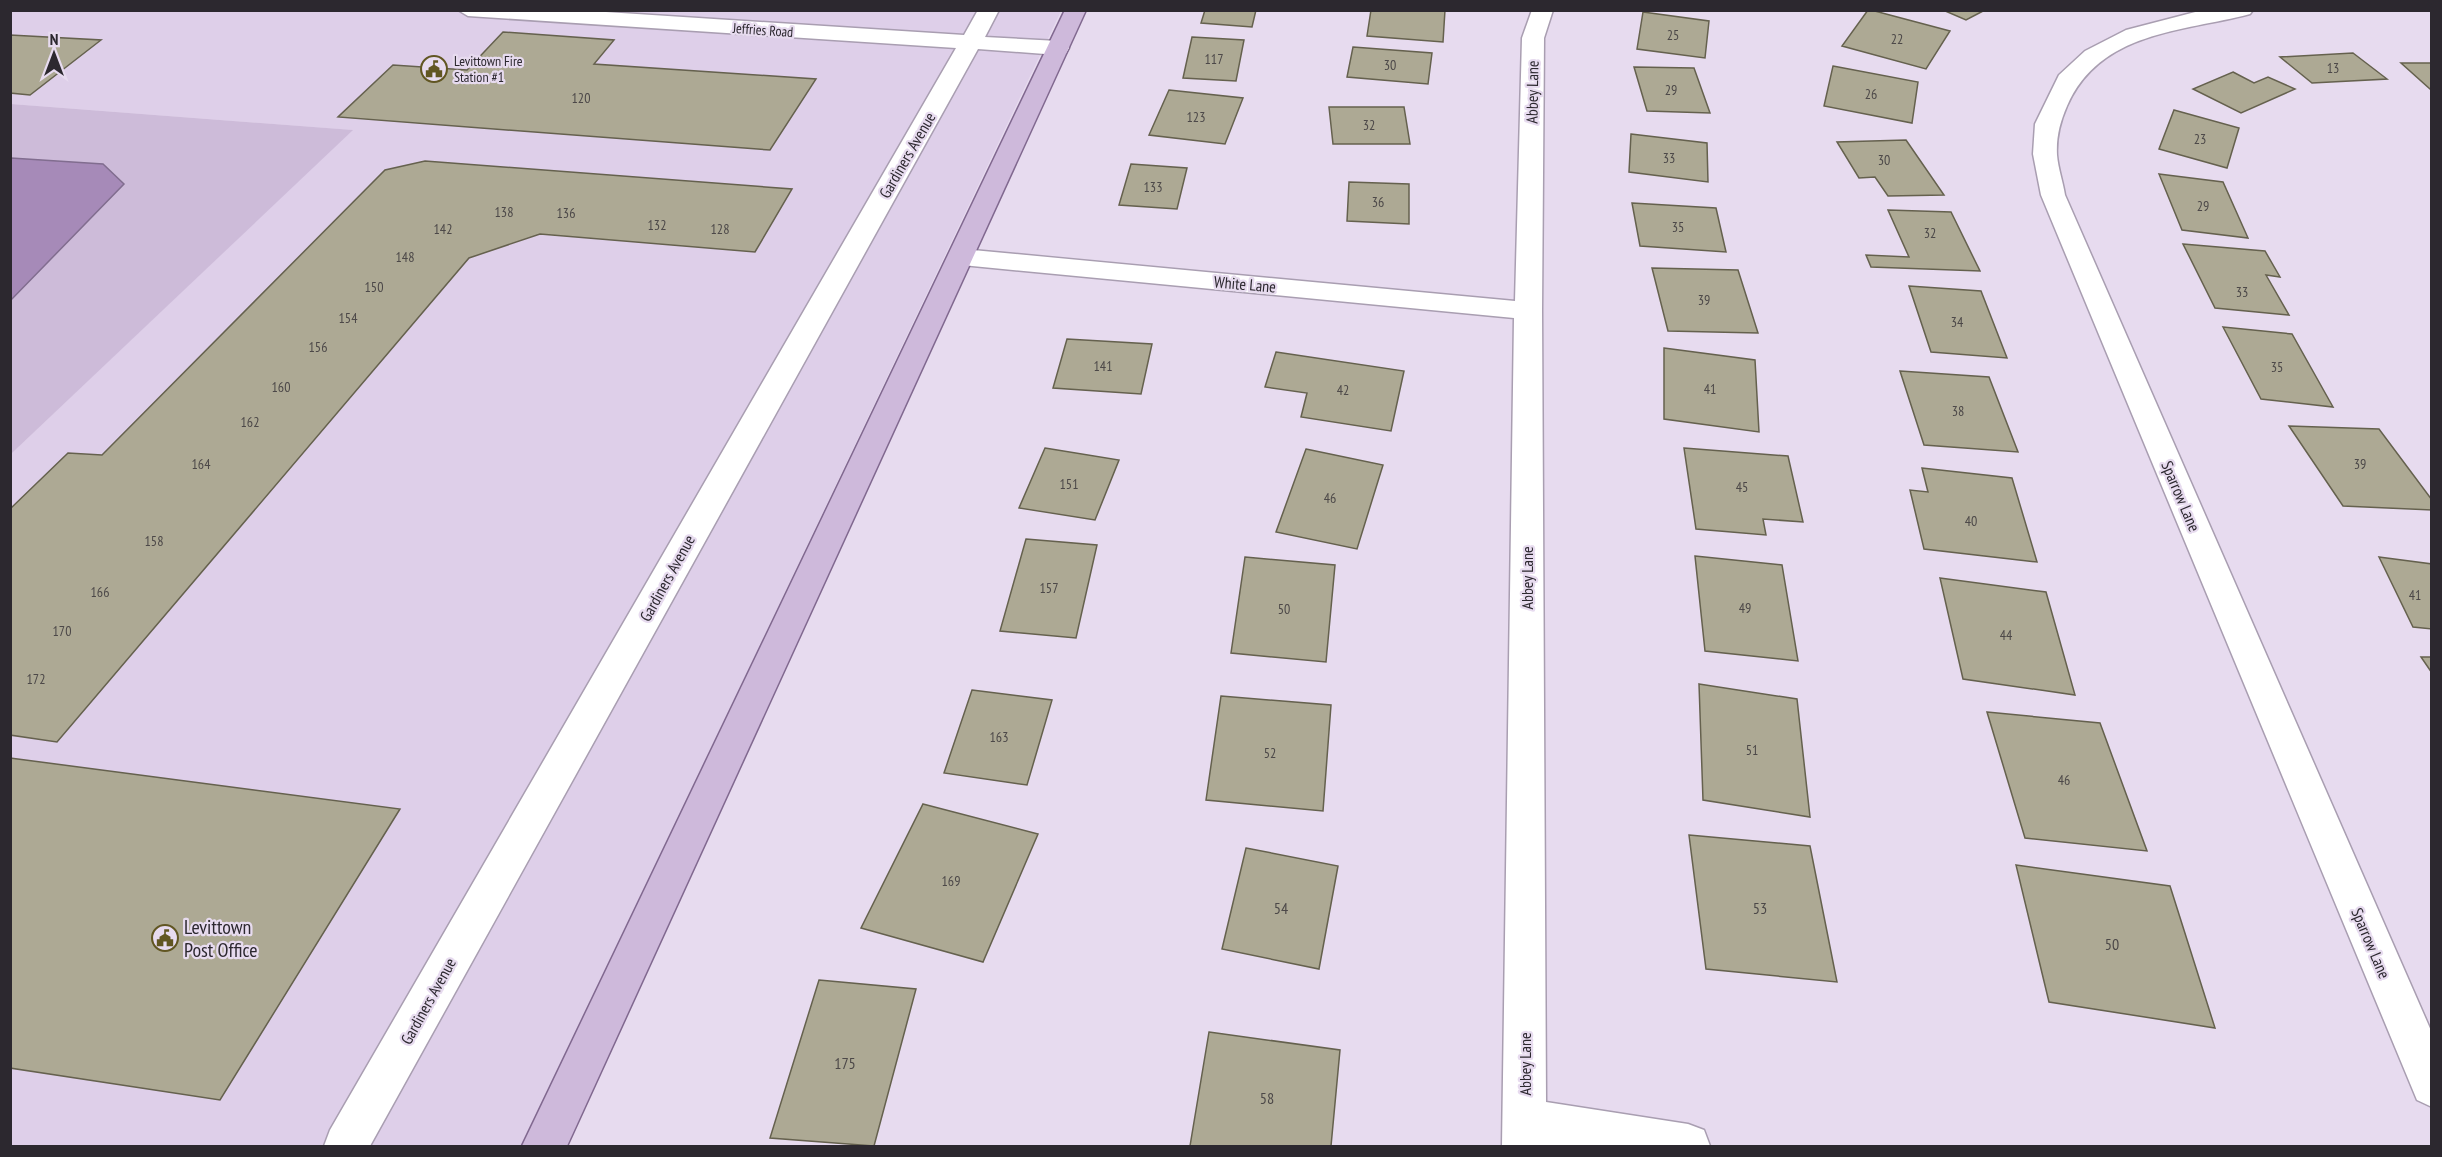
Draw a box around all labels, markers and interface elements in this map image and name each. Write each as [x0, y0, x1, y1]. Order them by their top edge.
street label: Jeffries Road [731, 19, 794, 41]
north arrow [24, 24, 84, 84]
house number: 25 [1667, 26, 1679, 44]
text: N [50, 29, 58, 49]
house number: 22 [1891, 30, 1903, 48]
house number: 117 [1205, 50, 1223, 68]
place label: Levittown Fire Station #1 [454, 52, 523, 86]
public building icon: Levittown Fire Station #1 [419, 54, 449, 84]
house number: 30 [1384, 56, 1396, 74]
house number: 13 [2327, 59, 2339, 77]
street label: Abbey Lane [1521, 60, 1543, 124]
house number: 29 [1665, 81, 1677, 99]
house number: 26 [1865, 85, 1877, 103]
house number: 120 [572, 89, 590, 107]
street label: Gardiners Avenue [874, 108, 940, 202]
house number: 123 [1187, 108, 1205, 126]
house number: 32 [1363, 116, 1375, 134]
house number: 23 [2194, 130, 2206, 148]
house number: 33 [1663, 149, 1675, 167]
house number: 30 [1878, 151, 1890, 169]
house number: 133 [1144, 178, 1162, 196]
house number: 36 [1372, 193, 1384, 211]
house number: 29 [2197, 197, 2209, 215]
house number: 138 [495, 203, 513, 221]
house number: 136 [557, 204, 575, 222]
house number: 132 [648, 216, 666, 234]
house number: 35 [1672, 218, 1684, 236]
house number: 142 [434, 220, 452, 238]
house number: 128 [711, 220, 729, 238]
house number: 32 [1924, 224, 1936, 242]
house number: 148 [396, 248, 414, 266]
street label: White Lane [1213, 271, 1277, 297]
house number: 150 [365, 278, 383, 296]
house number: 33 [2236, 283, 2248, 301]
house number: 39 [1698, 291, 1710, 309]
house number: 154 [339, 309, 358, 327]
house number: 34 [1951, 313, 1964, 331]
house number: 156 [309, 338, 327, 356]
house number: 141 [1094, 357, 1112, 375]
house number: 35 [2271, 358, 2283, 376]
house number: 160 [272, 378, 290, 396]
house number: 41 [1704, 380, 1716, 398]
house number: 42 [1337, 381, 1349, 399]
house number: 38 [1952, 402, 1964, 420]
house number: 162 [241, 413, 259, 431]
house number: 164 [192, 455, 211, 473]
house number: 39 [2354, 455, 2366, 473]
street label: Sparrow Lane [2157, 458, 2205, 534]
house number: 151 [1060, 475, 1078, 493]
house number: 45 [1736, 478, 1748, 496]
house number: 46 [1324, 489, 1336, 507]
house number: 40 [1965, 512, 1977, 530]
street label: Gardiners Avenue [635, 531, 699, 625]
house number: 158 [145, 532, 163, 550]
street label: Abbey Lane [1517, 546, 1537, 610]
house number: 157 [1040, 579, 1058, 597]
house number: 166 [91, 583, 109, 601]
house number: 41 [2409, 586, 2421, 604]
house number: 49 [1739, 599, 1751, 617]
house number: 50 [1278, 600, 1290, 618]
house number: 170 [53, 622, 71, 640]
house number: 44 [2000, 626, 2013, 644]
house number: 172 [27, 670, 45, 688]
house number: 163 [990, 728, 1008, 746]
house number: 51 [1746, 741, 1758, 759]
house number: 52 [1264, 744, 1276, 762]
house number: 46 [2058, 771, 2070, 789]
house number: 169 [942, 872, 960, 890]
house number: 54 [1274, 898, 1288, 918]
house number: 53 [1753, 898, 1767, 918]
street label: Sparrow Lane [2347, 905, 2395, 981]
place label: Levittown Post Office [184, 914, 257, 963]
public building icon: Levittown Post Office [150, 923, 180, 953]
house number: 50 [2105, 934, 2119, 954]
street label: Gardiners Avenue [396, 954, 460, 1048]
street label: Abbey Lane [1515, 1032, 1535, 1096]
house number: 175 [834, 1053, 856, 1073]
house number: 58 [1260, 1088, 1274, 1108]

